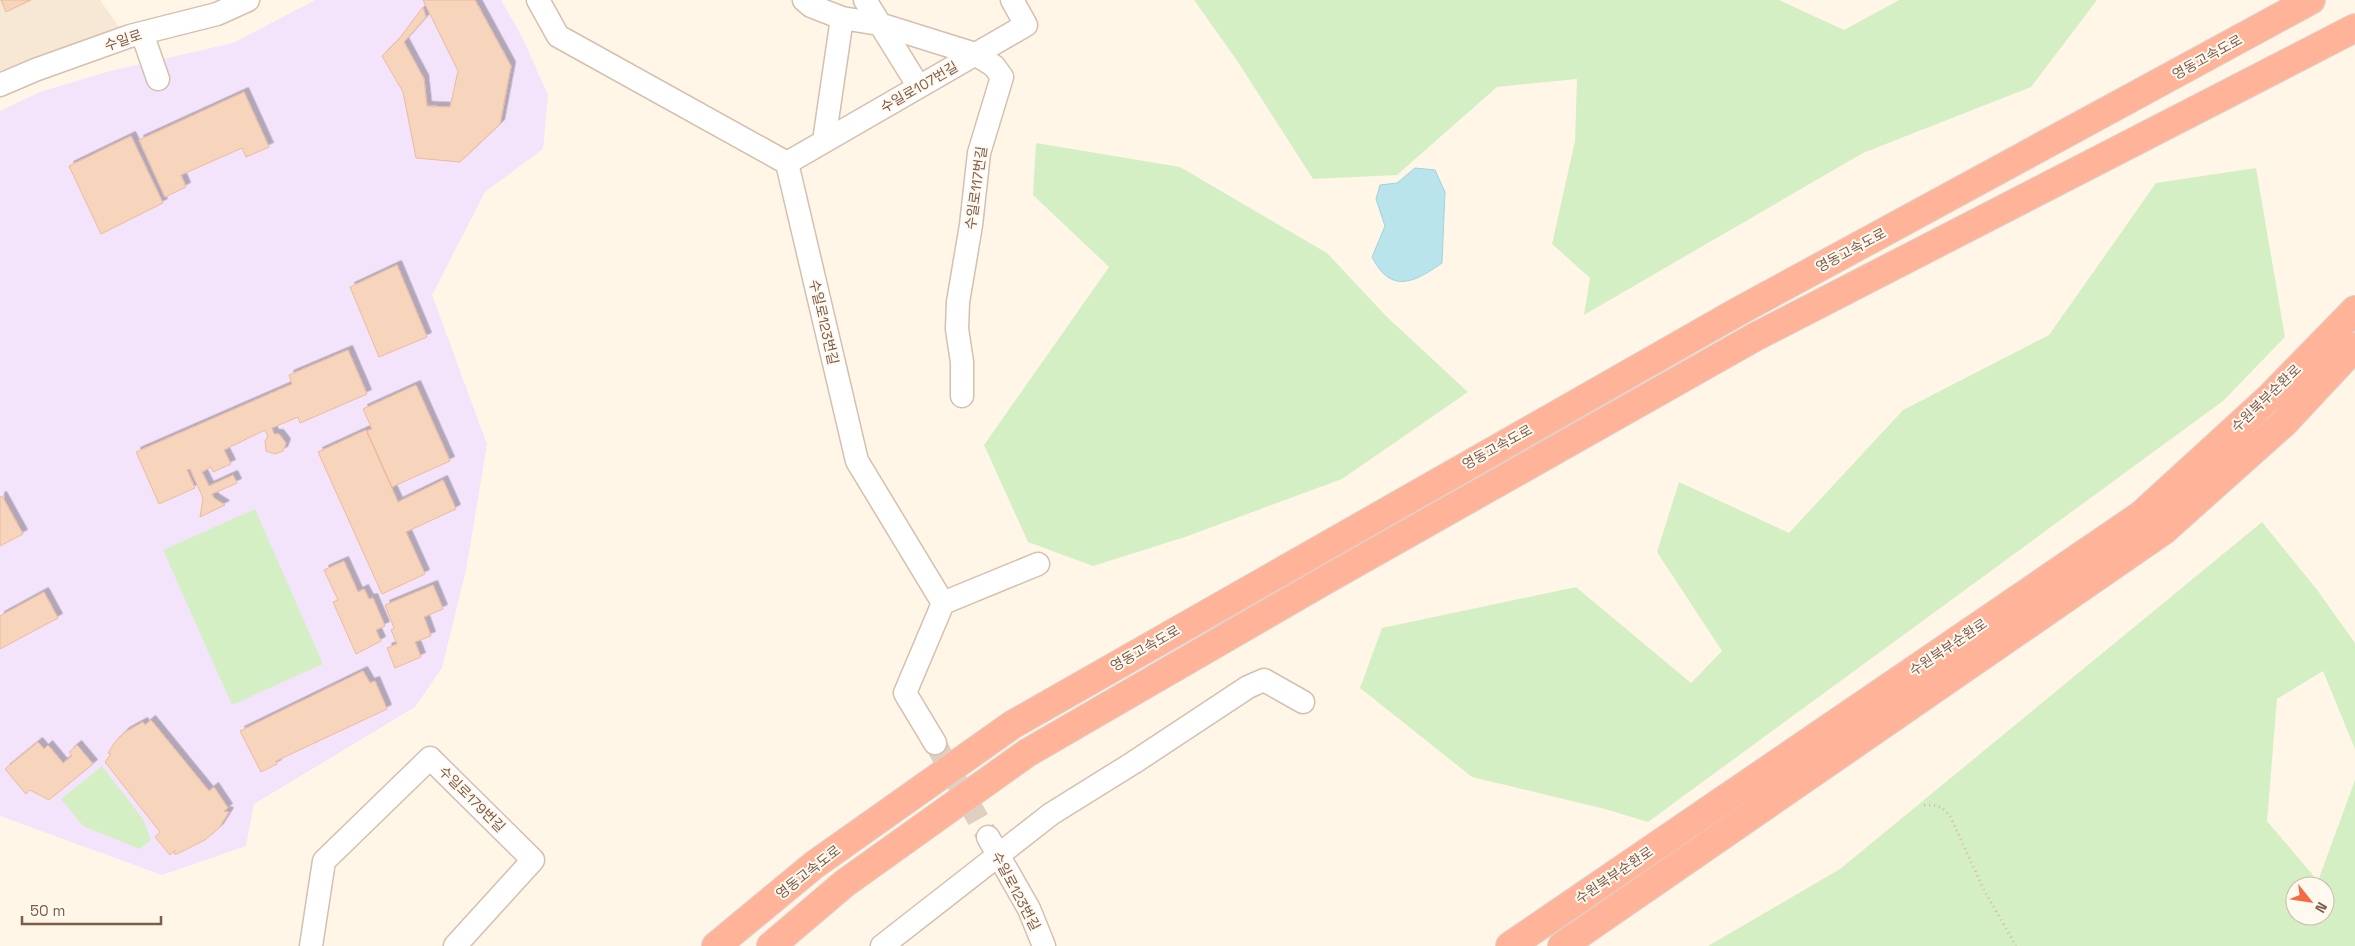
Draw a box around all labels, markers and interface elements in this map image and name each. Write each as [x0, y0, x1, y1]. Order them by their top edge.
street label: 수일로 [102, 25, 144, 55]
street label: 영동고속도로 [2169, 30, 2245, 84]
street label: 수일로107번길 [877, 57, 961, 117]
street label: 수일로117번길 [961, 145, 991, 231]
street label: 영동고속도로 [1813, 224, 1889, 276]
street label: 수일로123번길 [805, 278, 843, 366]
street label: 수원북부순환로 [2227, 360, 2305, 436]
street label: 영동고속도로 [1459, 420, 1535, 474]
street label: 수원북부순환로 [1906, 614, 1991, 680]
street label: 영동고속도로 [1107, 621, 1183, 675]
street label: 수일로179번길 [435, 762, 509, 836]
street label: 영동고속도로 [772, 841, 844, 903]
street label: 수원북부순환로 [1572, 842, 1657, 908]
street label: 수일로123번길 [988, 848, 1044, 934]
north arrow [2285, 876, 2335, 926]
scale bar [22, 894, 161, 926]
text: N [2311, 899, 2331, 916]
text: 50 m [30, 901, 65, 920]

